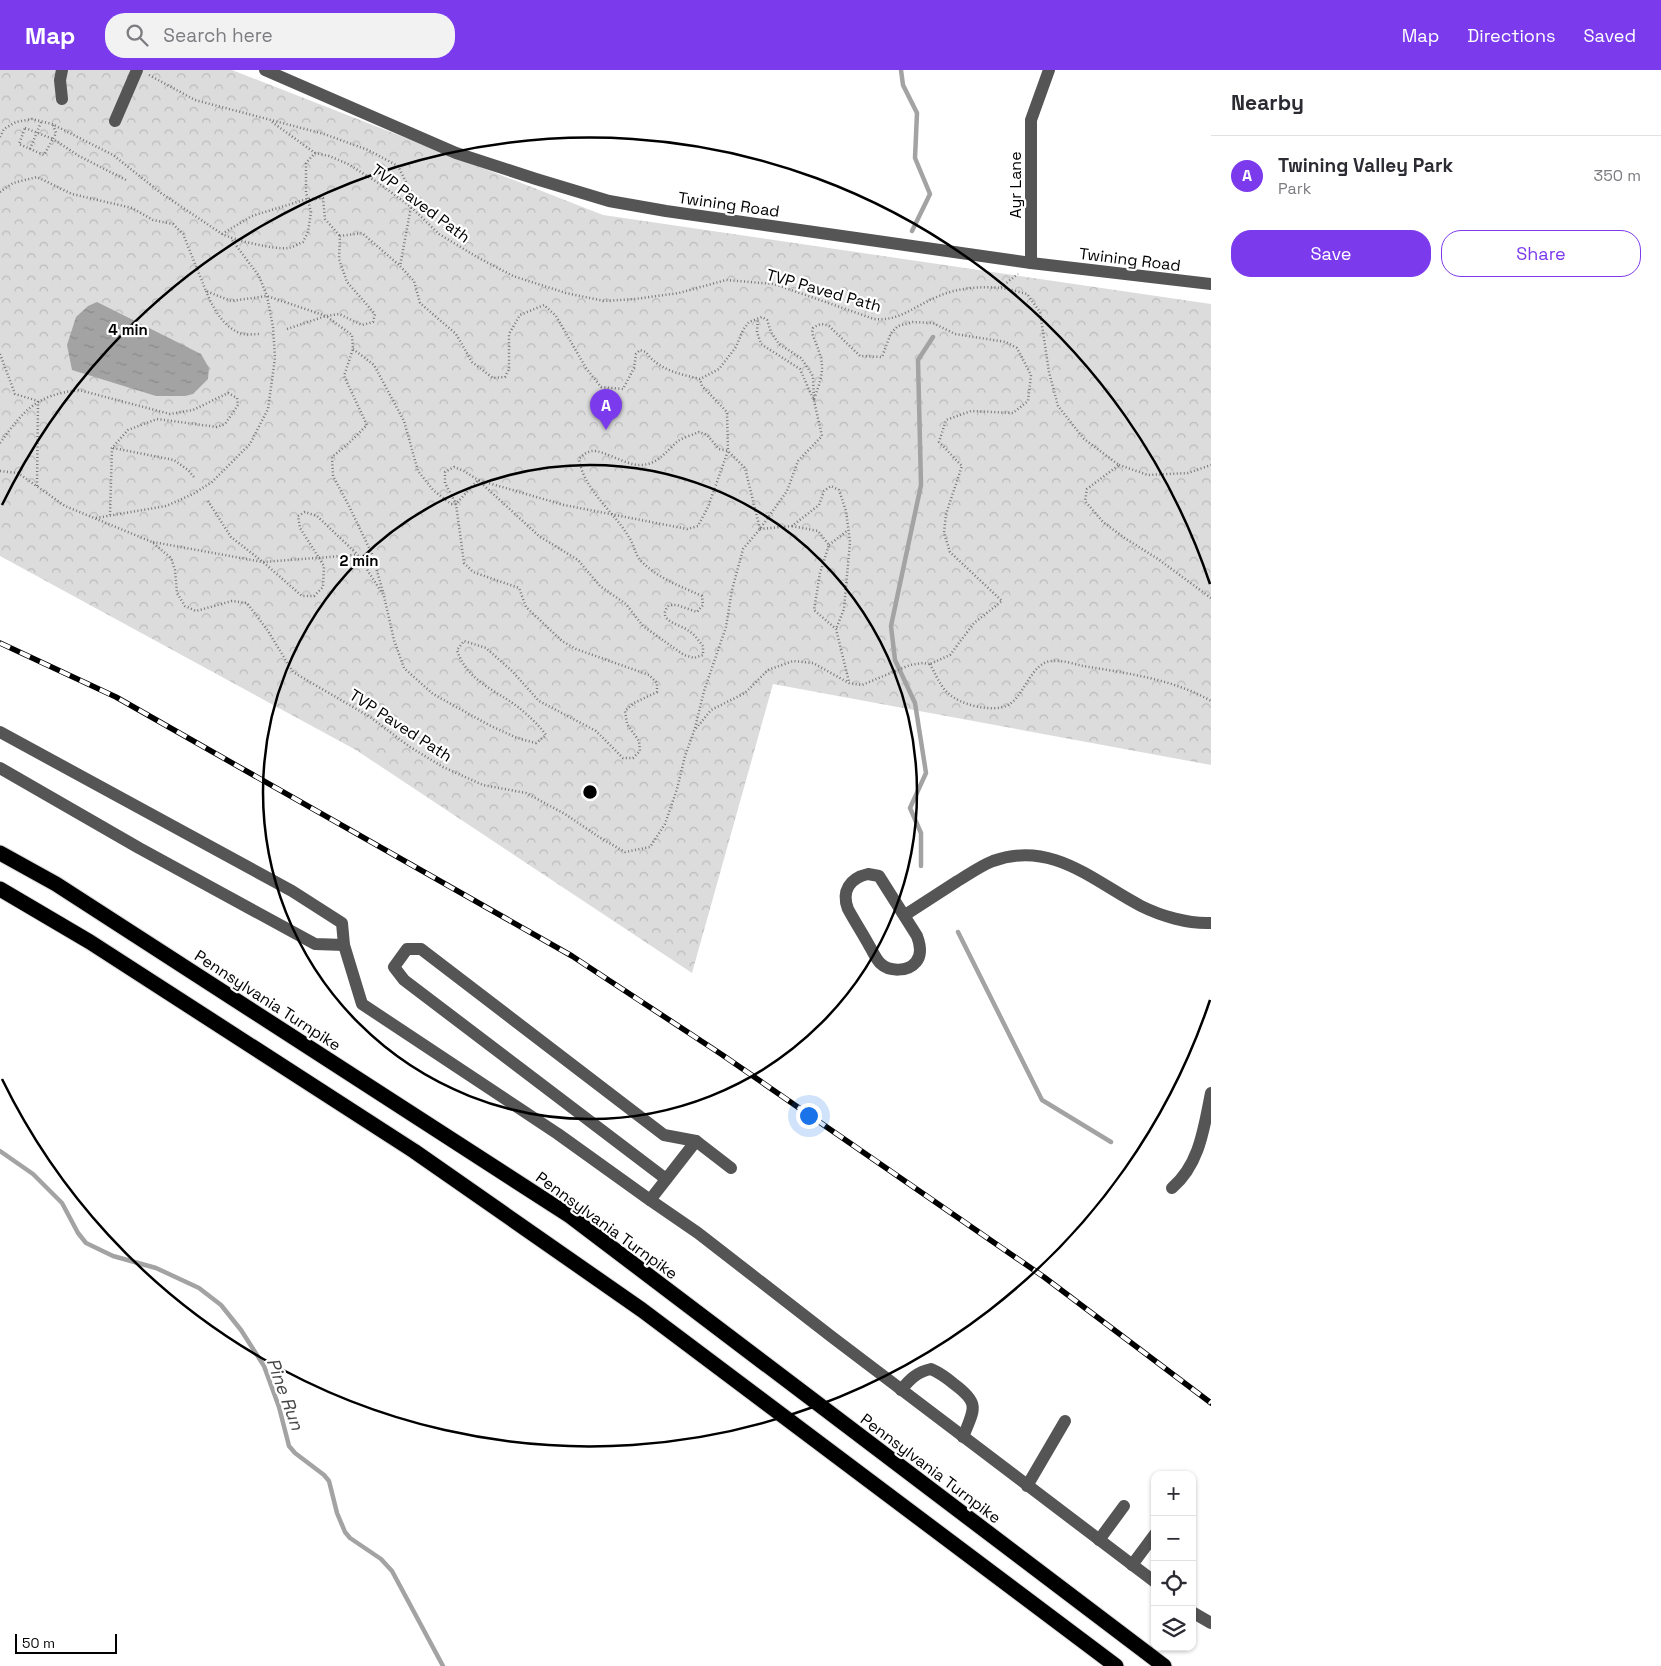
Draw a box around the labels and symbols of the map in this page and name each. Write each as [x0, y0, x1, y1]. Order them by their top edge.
street label: Ayr Lane [1005, 151, 1026, 219]
street label: TVP Paved Path [367, 159, 474, 248]
street label: Twining Road [677, 187, 781, 222]
street label: Twining Road [1078, 243, 1182, 276]
street label: TVP Paved Path [764, 264, 884, 317]
text: 4 min [108, 320, 148, 339]
pin: A [590, 389, 622, 430]
text: 2 min [340, 551, 378, 570]
street label: TVP Paved Path [345, 684, 456, 767]
centre of rings [581, 783, 599, 801]
street label: Pennsylvania Turnpike [191, 945, 345, 1056]
your location [796, 1103, 822, 1129]
street label: Pennsylvania Turnpike [532, 1167, 682, 1284]
water label: Pine Run [262, 1355, 309, 1434]
street label: Pennsylvania Turnpike [856, 1409, 1005, 1528]
scale bar [15, 1631, 118, 1654]

